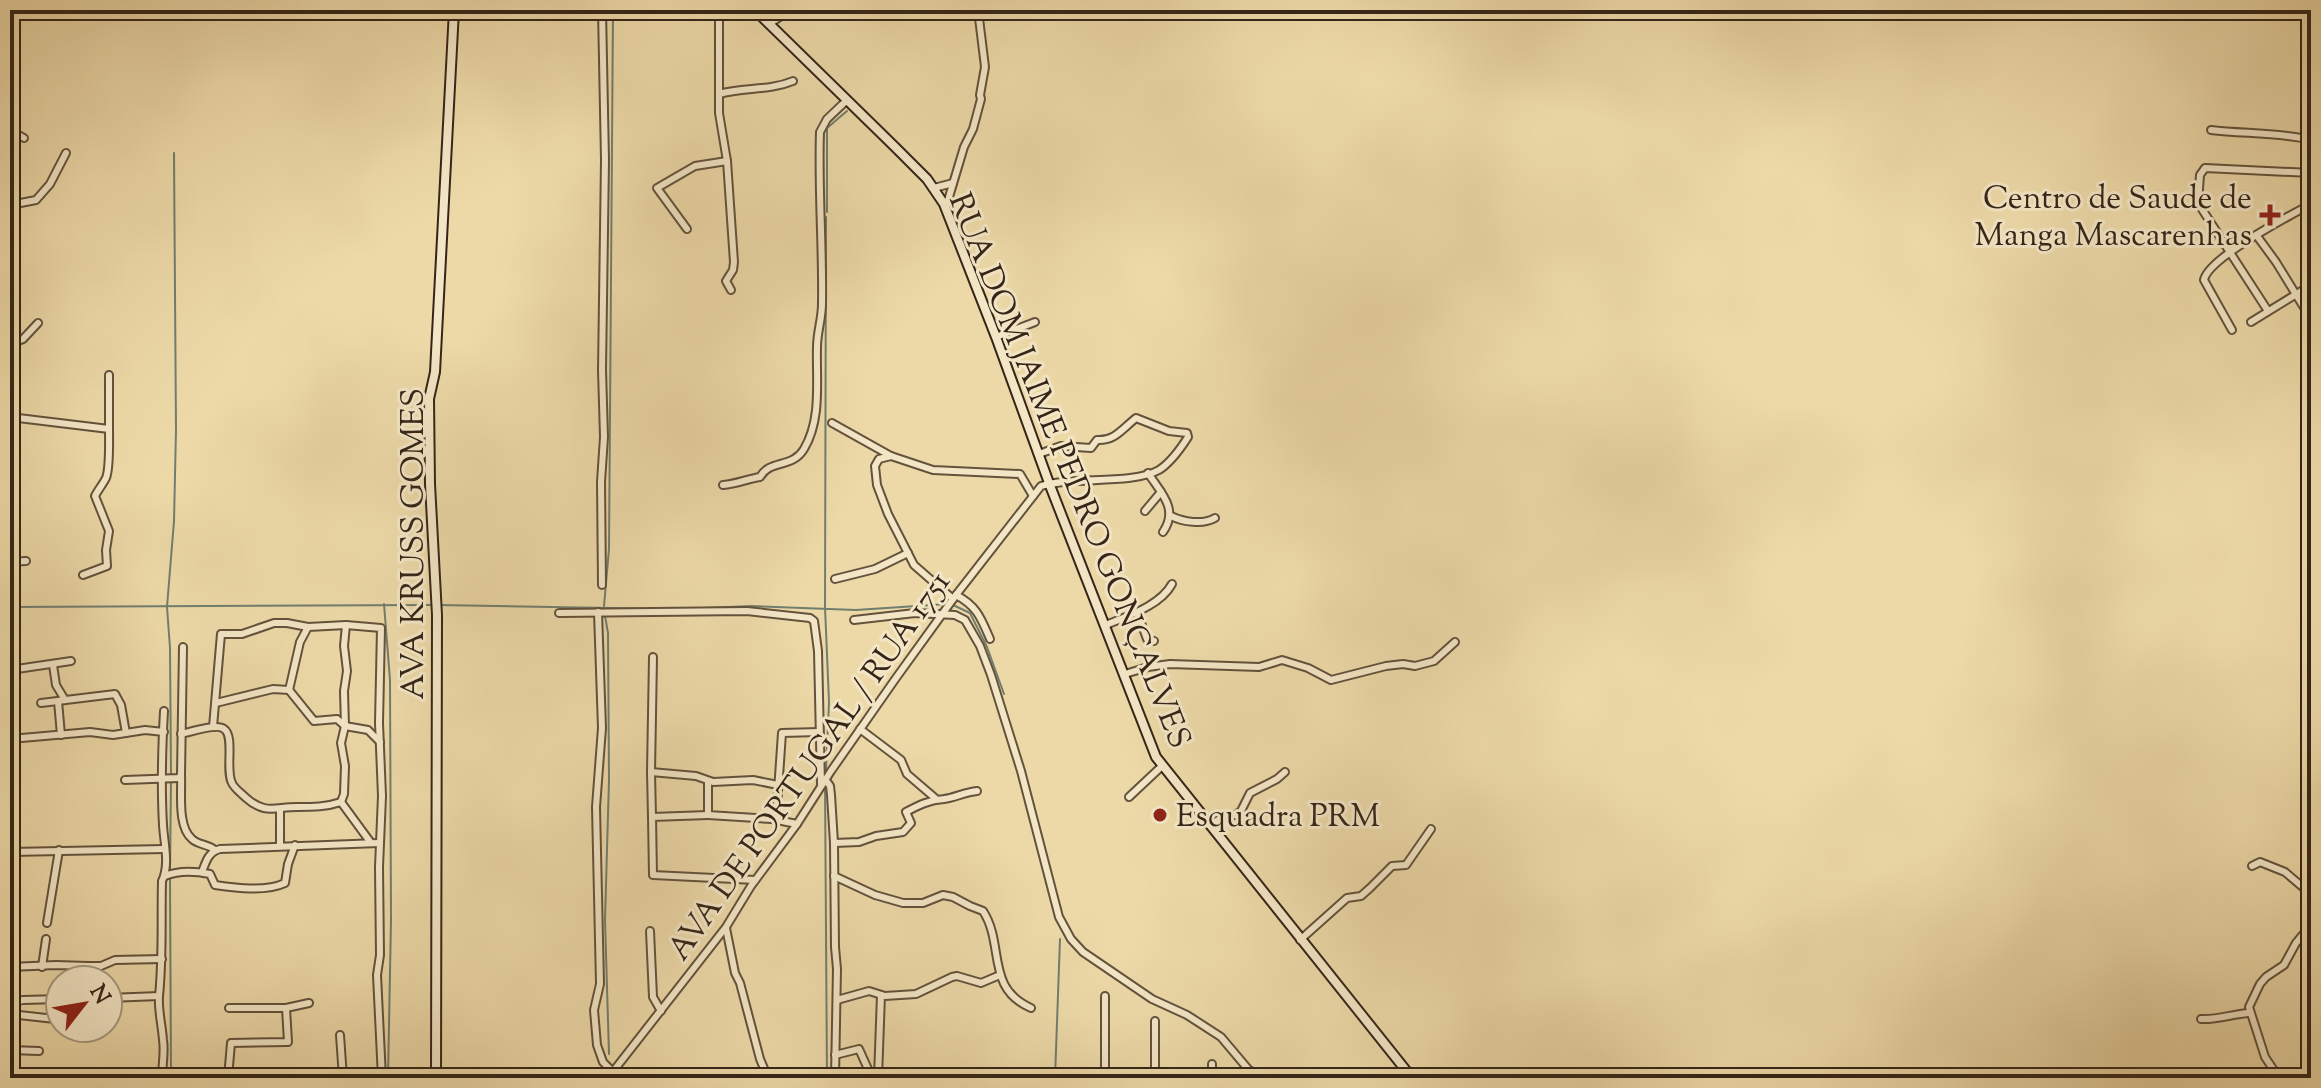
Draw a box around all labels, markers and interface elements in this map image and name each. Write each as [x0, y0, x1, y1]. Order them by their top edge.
place label: Centro de Saude de Manga Mascarenhas [1975, 177, 2252, 260]
street label: RUA DOM JAIME PEDRO GONÇALVES [935, 187, 1201, 756]
marker: Centro de Saude de Manga Mascarenhas [2259, 204, 2281, 226]
street label: AVA KRUSS GOMES [392, 388, 438, 700]
street label: AVA DE PORTUGAL / RUA 1751 [658, 562, 963, 971]
place label: Esquadra PRM [1176, 795, 1380, 841]
marker: Esquadra PRM [1151, 806, 1169, 824]
north arrow [44, 964, 124, 1044]
text: N [80, 979, 117, 1011]

